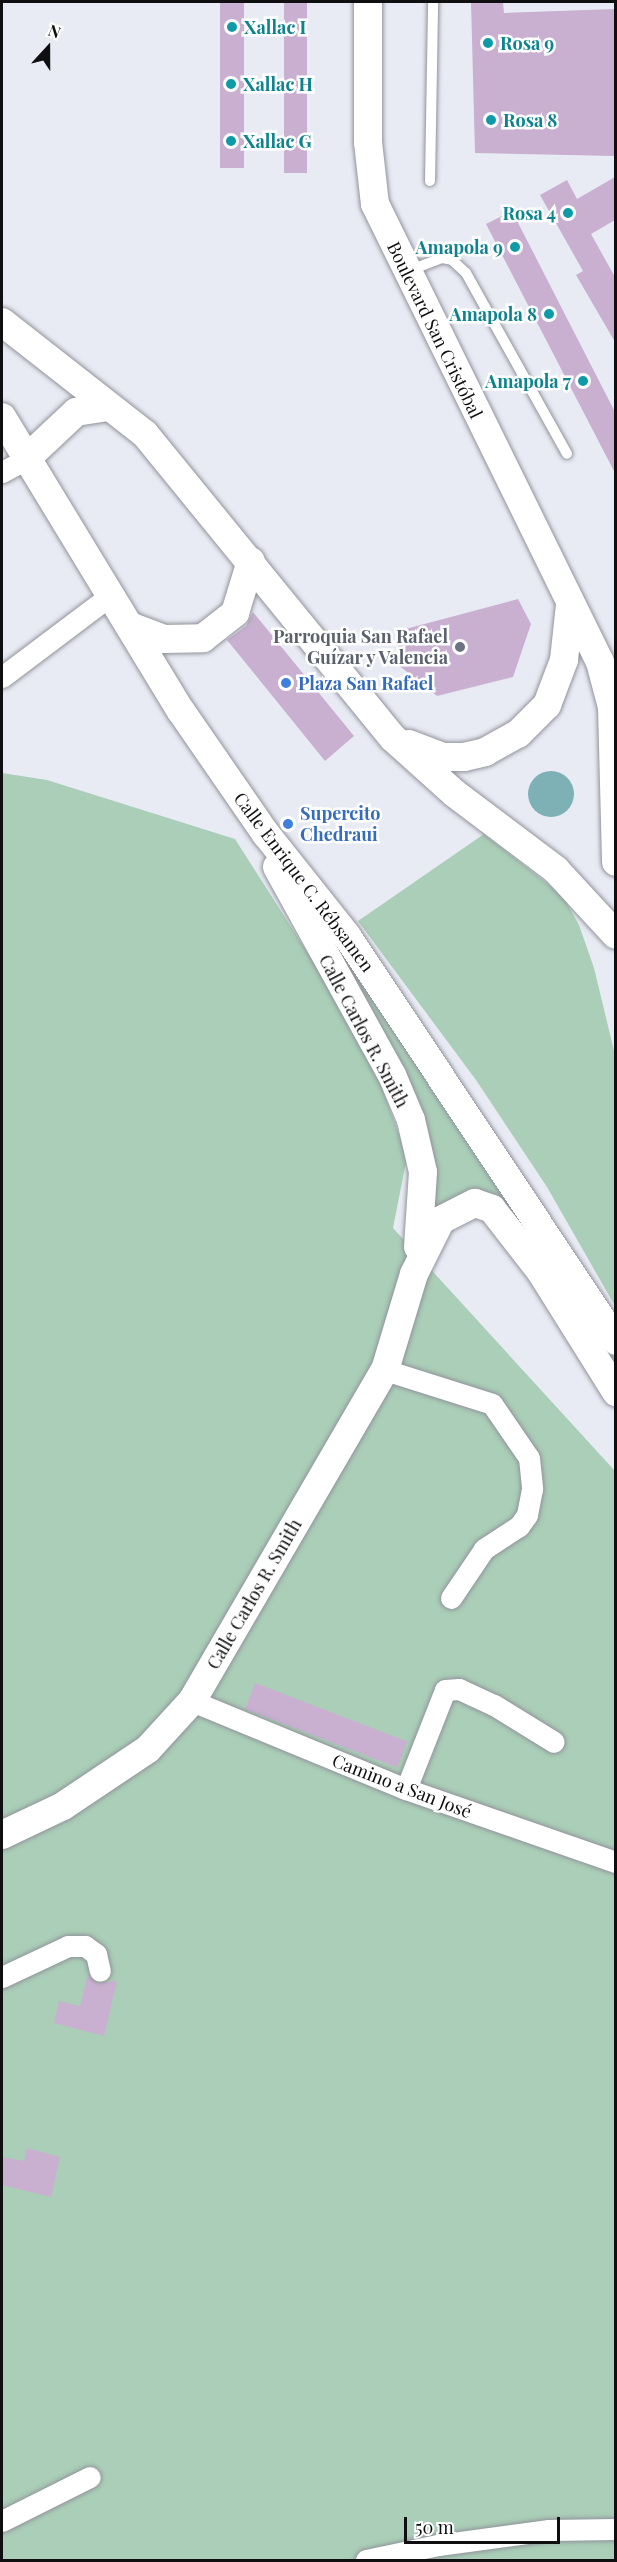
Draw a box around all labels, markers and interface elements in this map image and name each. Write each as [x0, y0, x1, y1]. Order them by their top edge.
place label: Xallac I [244, 16, 306, 38]
north arrow [18, 18, 78, 78]
text: N [45, 19, 64, 43]
marker: Xallac I [225, 20, 239, 34]
place label: Rosa 9 [500, 32, 554, 54]
marker: Rosa 9 [481, 36, 495, 50]
place label: Xallac H [243, 73, 313, 95]
marker: Xallac H [224, 77, 238, 91]
place label: Rosa 8 [503, 109, 558, 131]
marker: Rosa 8 [484, 113, 498, 127]
place label: Xallac G [243, 130, 312, 152]
marker: Xallac G [224, 134, 238, 148]
place label: Rosa 4 [502, 202, 556, 224]
marker: Rosa 4 [561, 206, 575, 220]
place label: Amapola 9 [416, 236, 503, 258]
street label: Boulevard San Cristóbal [383, 238, 487, 422]
marker: Amapola 9 [508, 240, 522, 254]
place label: Amapola 8 [449, 303, 537, 325]
marker: Amapola 8 [542, 307, 556, 321]
place label: Amapola 7 [485, 370, 571, 392]
marker: Amapola 7 [576, 374, 590, 388]
place label: Parroquia San Rafael Guízar y Valencia [273, 626, 448, 668]
marker: Parroquia San Rafael Guízar y Valencia [453, 640, 467, 654]
place label: Plaza San Rafael [298, 672, 434, 694]
marker: Plaza San Rafael [279, 676, 293, 690]
street label: Calle Enrique C. Rébsamen [229, 788, 379, 976]
place label: Supercito Chedraui [300, 803, 380, 846]
marker: Supercito Chedraui [281, 817, 295, 831]
street label: Calle Carlos R. Smith [315, 951, 413, 1111]
street label: Calle Carlos R. Smith [202, 1515, 306, 1673]
street label: Camino a San José [329, 1749, 475, 1823]
scale bar [407, 2505, 563, 2543]
text: 50 m [415, 2515, 454, 2539]

